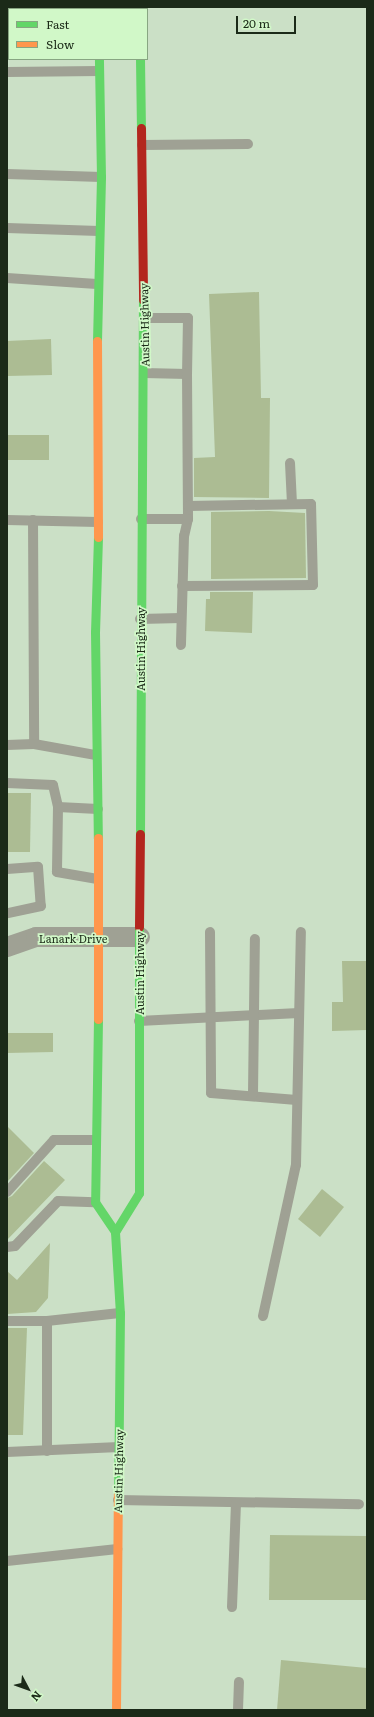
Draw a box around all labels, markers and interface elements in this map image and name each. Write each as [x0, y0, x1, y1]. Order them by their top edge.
legend [8, 8, 148, 60]
scale bar [238, 8, 298, 34]
text: 20 m [243, 14, 270, 32]
text: Fast [46, 15, 69, 33]
text: Slow [46, 35, 74, 53]
street label: Austin Highway [137, 283, 151, 367]
street label: Austin Highway [133, 607, 147, 691]
street label: Lanark Drive [39, 931, 107, 945]
street label: Austin Highway [132, 931, 146, 1015]
street label: Austin Highway [111, 1429, 125, 1513]
north arrow [8, 1669, 48, 1709]
text: N [28, 1688, 46, 1706]

